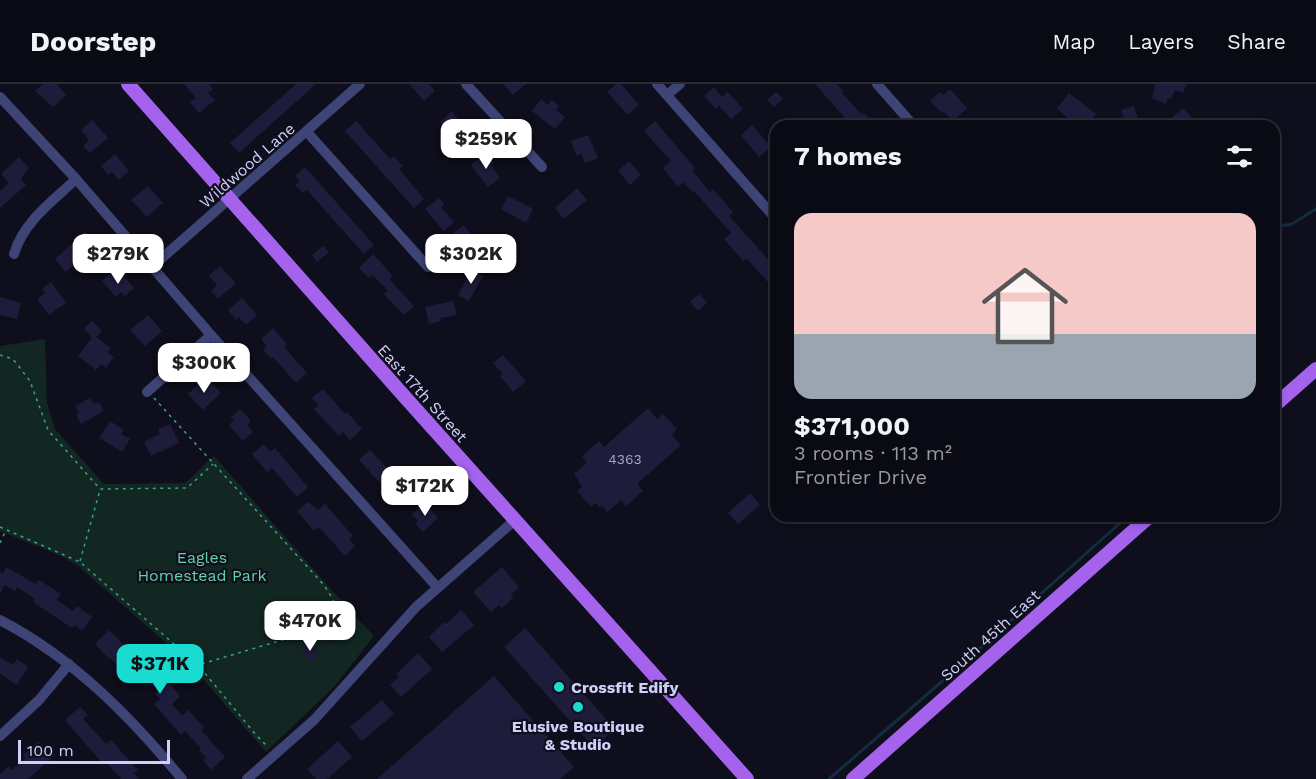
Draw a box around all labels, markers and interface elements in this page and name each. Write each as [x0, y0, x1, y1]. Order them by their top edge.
text: Doorstep [30, 25, 156, 58]
text: Map [1052, 29, 1095, 54]
text: Layers [1128, 29, 1194, 54]
text: Share [1227, 29, 1286, 54]
street label: Wildwood Lane [196, 119, 299, 212]
pin: $259K [444, 119, 528, 170]
text: $259K [455, 126, 517, 150]
icon: filters [1223, 140, 1256, 173]
text: 7 homes [794, 141, 902, 171]
pin: $279K [76, 234, 160, 285]
pin: $302K [429, 234, 513, 285]
text: $279K [87, 241, 149, 265]
text: $302K [439, 241, 503, 265]
icon: home [971, 252, 1079, 360]
street label: East 17th Street [374, 341, 472, 446]
pin: $300K [162, 343, 246, 394]
text: $300K [172, 350, 236, 374]
text: $371,000 [794, 411, 910, 441]
text: 3 rooms · 113 m² [794, 441, 952, 465]
house number: 4363 [608, 451, 642, 467]
text: Frontier Drive [794, 465, 927, 489]
pin: $172K [383, 466, 467, 517]
text: $172K [395, 473, 455, 497]
park label: Eagles Homestead Park [137, 548, 267, 585]
street label: South 45th East [937, 586, 1044, 685]
pin: $470K [268, 601, 352, 652]
text: $470K [278, 608, 342, 632]
pin: $371K [118, 644, 202, 695]
text: $371K [131, 651, 189, 675]
place label: Crossfit Edify [571, 678, 679, 697]
marker: Crossfit Edify [552, 680, 566, 694]
marker: Elusive Boutique & Studio [571, 700, 585, 714]
place label: Elusive Boutique & Studio [512, 717, 644, 754]
scale bar [18, 737, 170, 764]
text: 100 m [27, 741, 74, 760]

